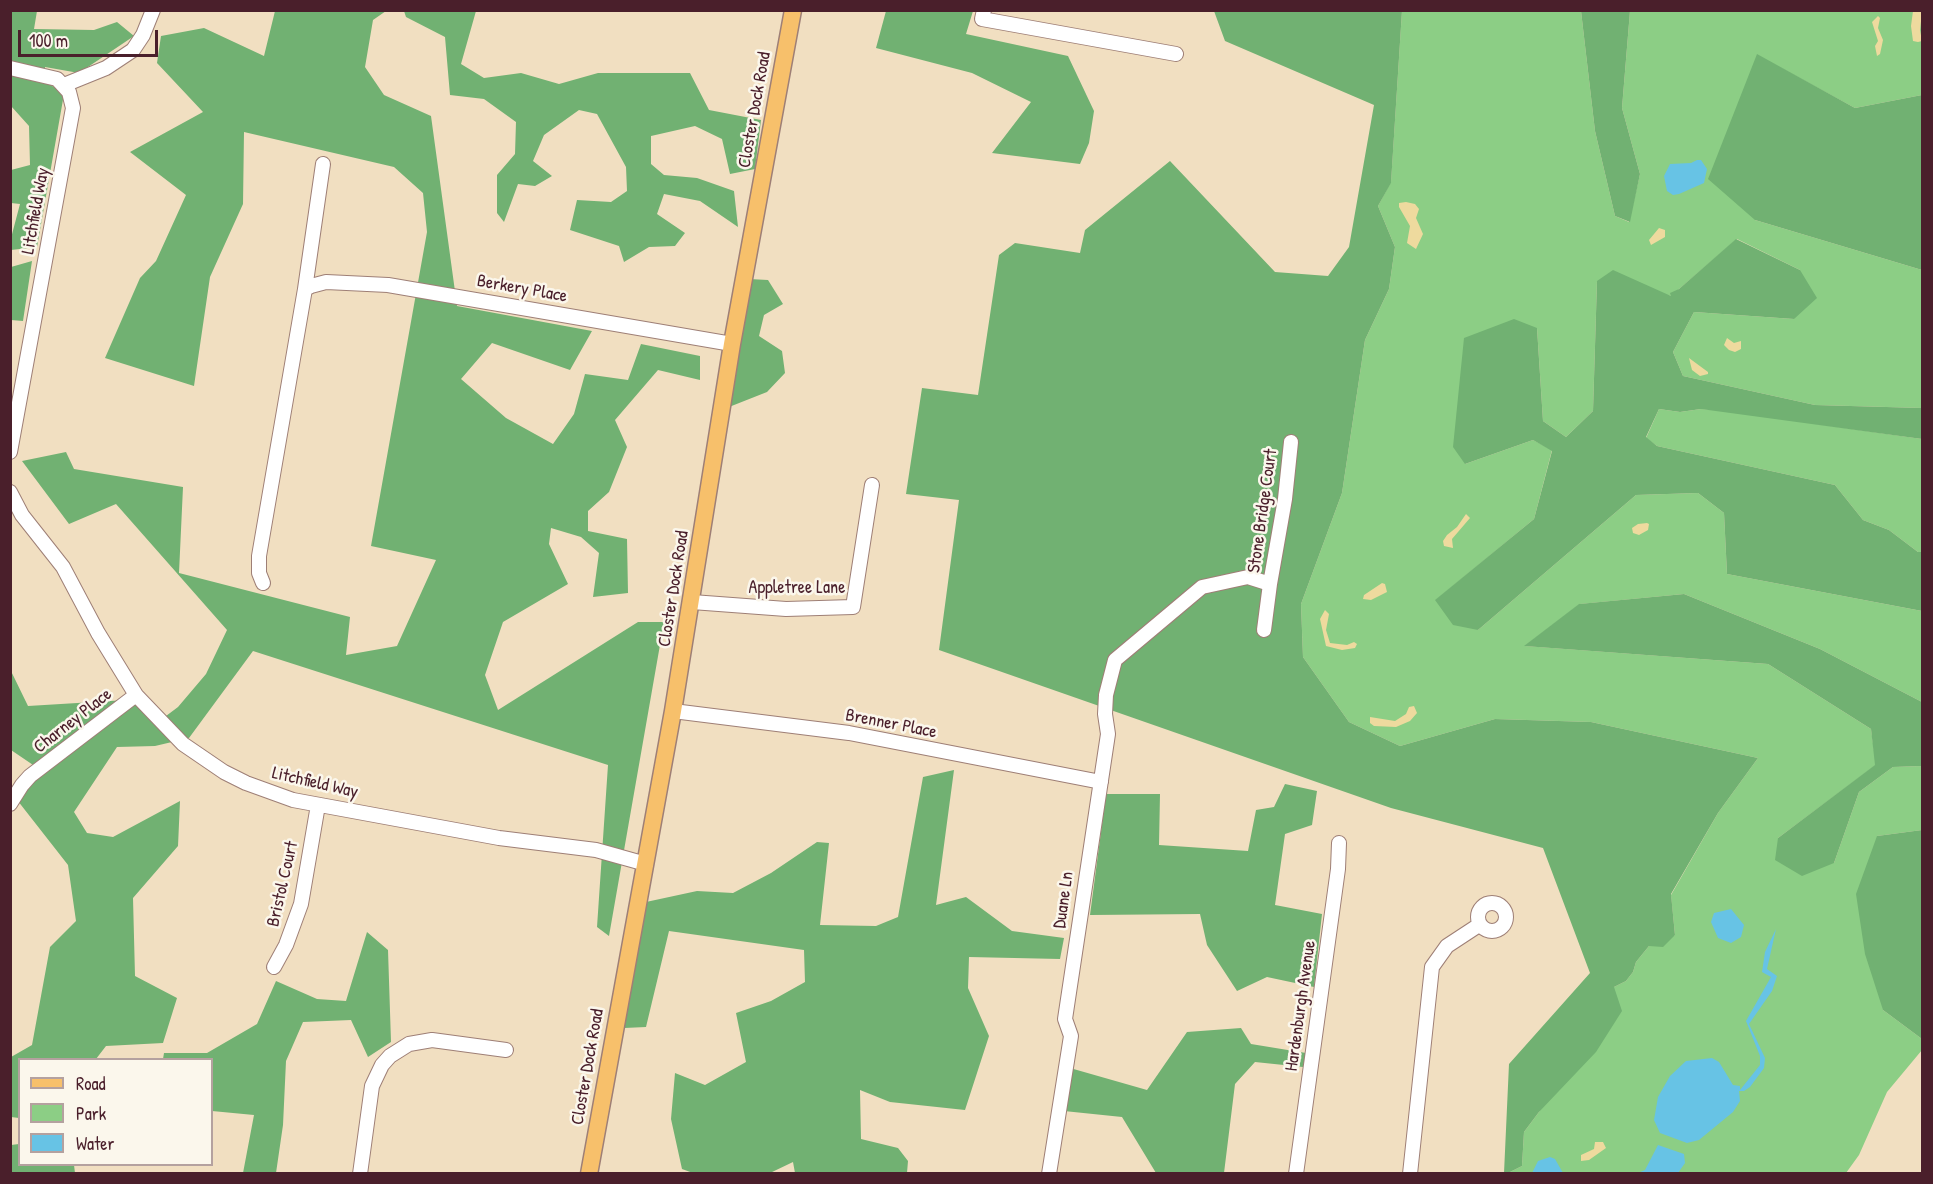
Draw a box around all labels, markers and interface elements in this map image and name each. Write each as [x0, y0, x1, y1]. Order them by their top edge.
scale bar [21, 18, 160, 56]
text: 100 m [29, 28, 68, 53]
street label: Closter Dock Road [734, 50, 776, 170]
street label: Litchfield Way [18, 166, 54, 256]
street label: Berkery Place [475, 270, 569, 308]
street label: Stone Bridge Court [1244, 448, 1282, 574]
street label: Closter Dock Road [654, 529, 694, 649]
street label: Appletree Lane [749, 577, 845, 599]
street label: Charney Place [30, 684, 116, 758]
street label: Brenner Place [844, 705, 938, 743]
street label: Litchfield Way [270, 763, 360, 803]
street label: Bristol Court [263, 839, 303, 929]
street label: Duane Ln [1049, 870, 1079, 930]
street label: Hardenburgh Avenue [1281, 939, 1321, 1073]
street label: Closter Dock Road [567, 1007, 609, 1127]
legend [18, 1058, 213, 1166]
text: Road [76, 1071, 106, 1096]
text: Park [76, 1101, 106, 1126]
text: Water [76, 1131, 114, 1156]

